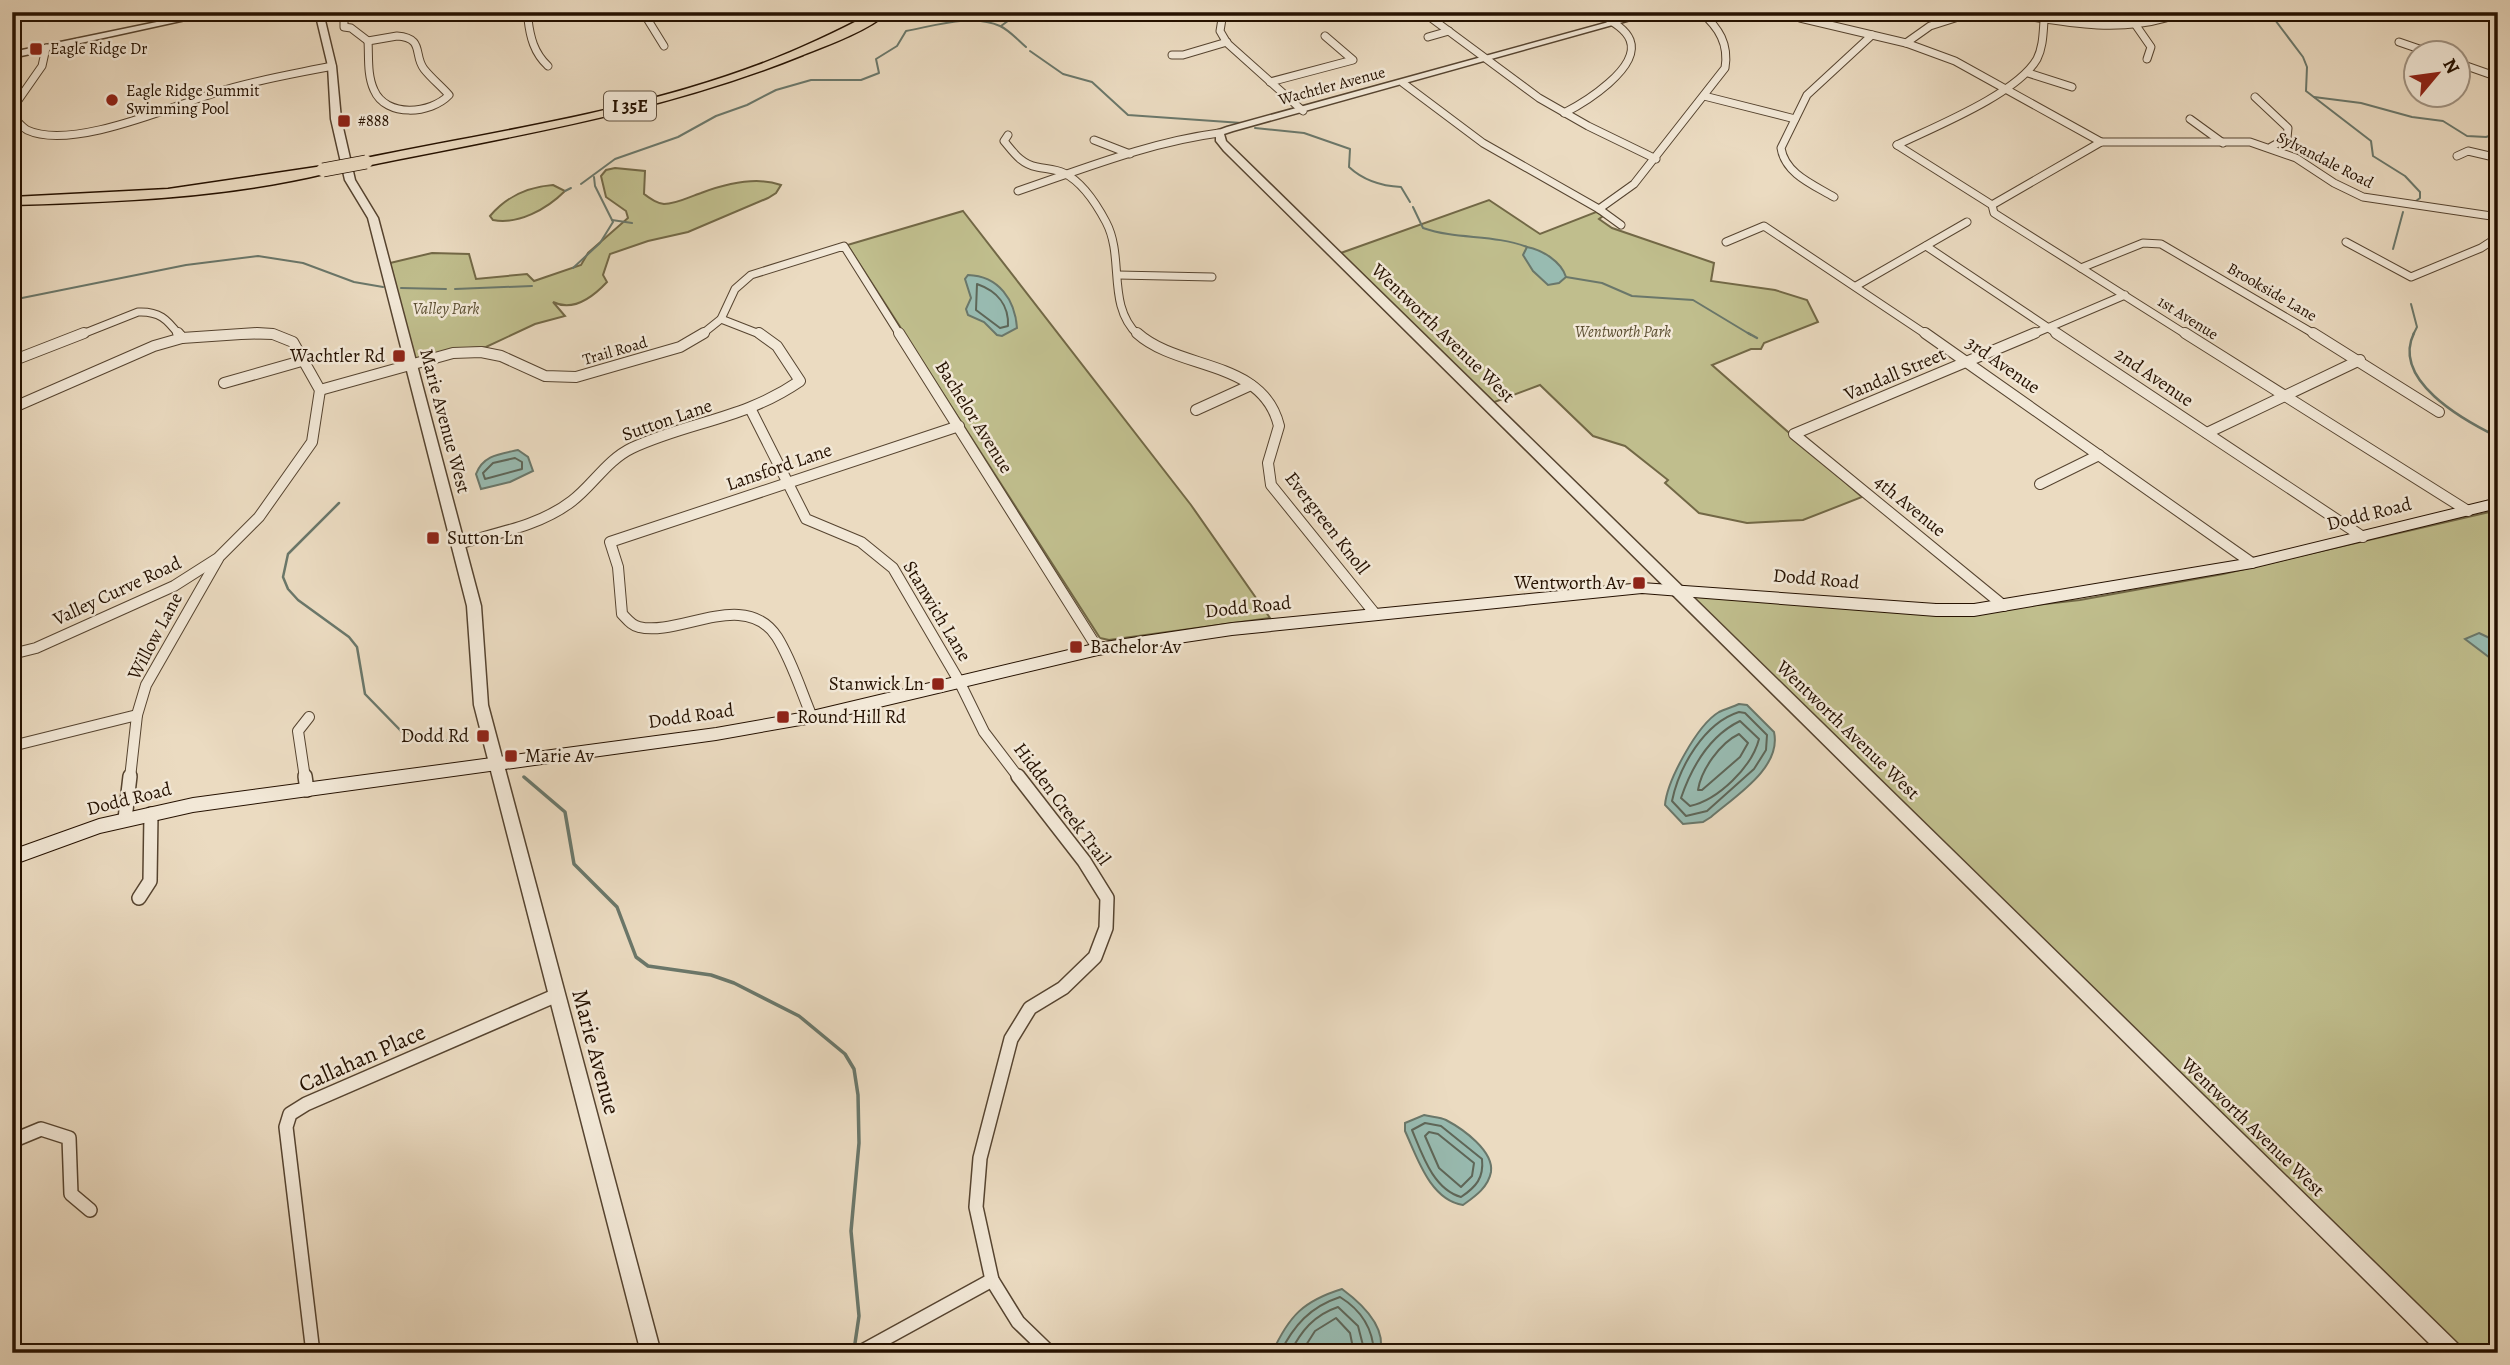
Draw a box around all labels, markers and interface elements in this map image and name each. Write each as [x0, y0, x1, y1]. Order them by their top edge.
place label: Eagle Ridge Dr [50, 38, 147, 60]
north arrow [2402, 38, 2472, 108]
marker: Eagle Ridge Dr [28, 41, 44, 57]
text: N [2436, 54, 2466, 79]
street label: Wachtler Avenue [1275, 61, 1388, 111]
place label: Eagle Ridge Summit Swimming Pool [126, 80, 259, 120]
marker: Eagle Ridge Summit Swimming Pool [104, 92, 120, 108]
road number: I 35E [604, 92, 656, 120]
place label: #888 [358, 110, 389, 132]
marker: #888 [336, 113, 352, 129]
street label: Sylvandale Road [2273, 126, 2378, 194]
street label: Wentworth Avenue West [1365, 257, 1521, 409]
street label: Brookside Lane [2223, 257, 2321, 327]
street label: 1st Avenue [2153, 291, 2223, 345]
park label: Valley Park [413, 298, 479, 320]
park label: Wentworth Park [1575, 321, 1671, 343]
street label: 3rd Avenue [1961, 330, 2045, 400]
street label: Trail Road [580, 331, 650, 371]
street label: Vandall Street [1839, 341, 1950, 407]
street label: 2nd Avenue [2109, 341, 2199, 413]
place label: Wachtler Rd [289, 343, 386, 369]
street label: Marie Avenue West [413, 346, 477, 496]
marker: Wachtler Rd [391, 348, 407, 364]
street label: Bachelor Avenue [929, 356, 1019, 478]
street label: Sutton Lane [618, 392, 716, 448]
street label: Lansford Lane [723, 437, 835, 497]
street label: Evergreen Knoll [1279, 466, 1375, 580]
street label: 4th Avenue [1869, 469, 1951, 543]
street label: Dodd Road [2324, 491, 2415, 537]
place label: Sutton Ln [447, 525, 524, 551]
marker: Sutton Ln [425, 530, 441, 546]
street label: Valley Curve Road [48, 550, 186, 633]
street label: Stanwich Lane [897, 556, 977, 666]
street label: Dodd Road [1772, 562, 1861, 596]
place label: Wentworth Av [1513, 570, 1626, 596]
marker: Wentworth Av [1631, 575, 1647, 591]
street label: Willow Lane [121, 588, 189, 685]
street label: Dodd Road [1204, 589, 1293, 624]
place label: Bachelor Av [1090, 634, 1182, 660]
marker: Bachelor Av [1068, 639, 1084, 655]
street label: Wentworth Avenue West [1770, 654, 1926, 806]
place label: Stanwick Ln [829, 671, 924, 697]
marker: Stanwick Ln [930, 676, 946, 692]
street label: Dodd Road [646, 697, 736, 735]
place label: Round Hill Rd [797, 704, 907, 730]
marker: Round Hill Rd [775, 709, 791, 725]
place label: Dodd Rd [401, 723, 470, 749]
marker: Dodd Rd [475, 728, 491, 744]
street label: Hidden Creek Trail [1007, 737, 1117, 871]
place label: Marie Av [525, 743, 594, 769]
marker: Marie Av [503, 748, 519, 764]
street label: Dodd Road [84, 776, 175, 822]
street label: Marie Avenue [564, 986, 628, 1118]
street label: Callahan Place [294, 1016, 430, 1100]
street label: Wentworth Avenue West [2175, 1051, 2331, 1203]

